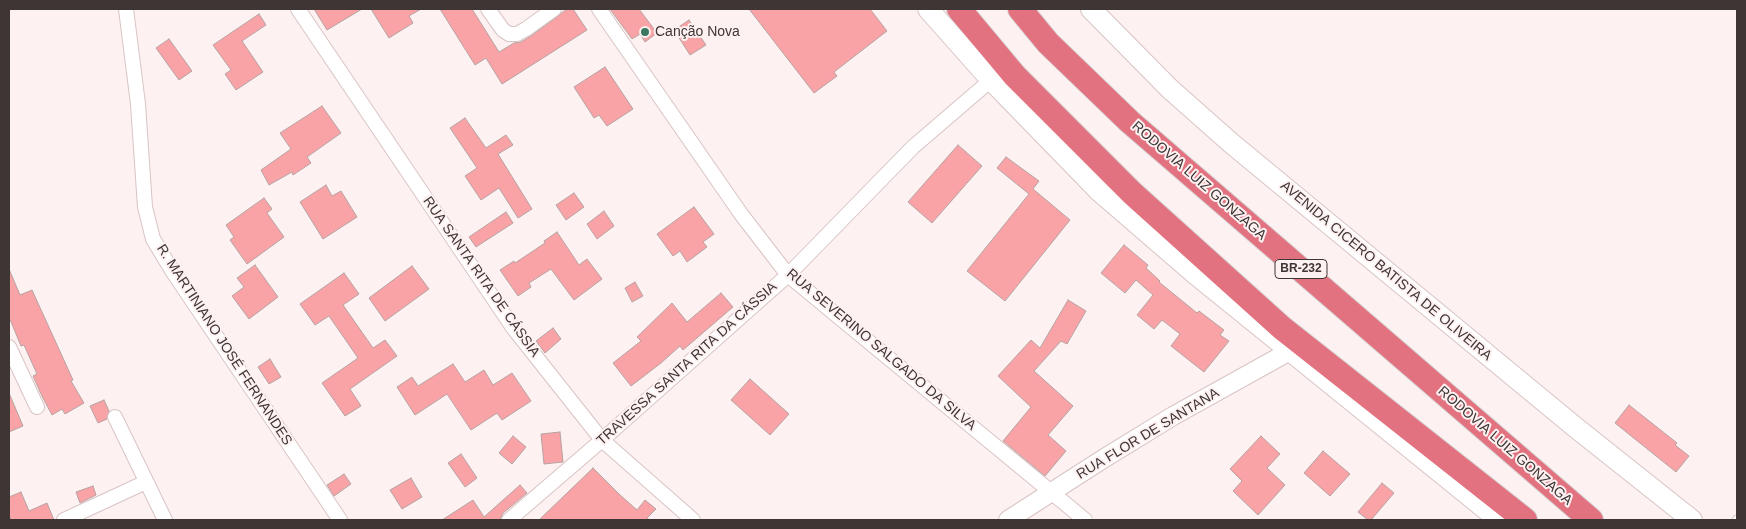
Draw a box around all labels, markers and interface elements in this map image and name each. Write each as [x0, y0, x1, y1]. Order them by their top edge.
place label: Canção Nova [655, 24, 740, 40]
marker: Canção Nova [639, 26, 651, 38]
street label: RODOVIA LUIZ GONZAGA [1128, 118, 1270, 244]
street label: AVENIDA CICERO BATISTA DE OLIVEIRA [1277, 178, 1495, 364]
street label: RUA SANTA RITA DE CÁSSIA [419, 193, 543, 361]
street label: R. MARTINIANO JOSÉ FERNANDES [153, 241, 295, 449]
road number: BR-232 [1275, 260, 1327, 278]
street label: RUA SEVERINO SALGADO DA SILVA [783, 266, 979, 434]
street label: TRAVESSA SANTA RITA DA CÁSSIA [594, 279, 780, 449]
street label: RODOVIA LUIZ GONZAGA [1434, 383, 1576, 509]
street label: RUA FLOR DE SANTANA [1074, 385, 1222, 483]

